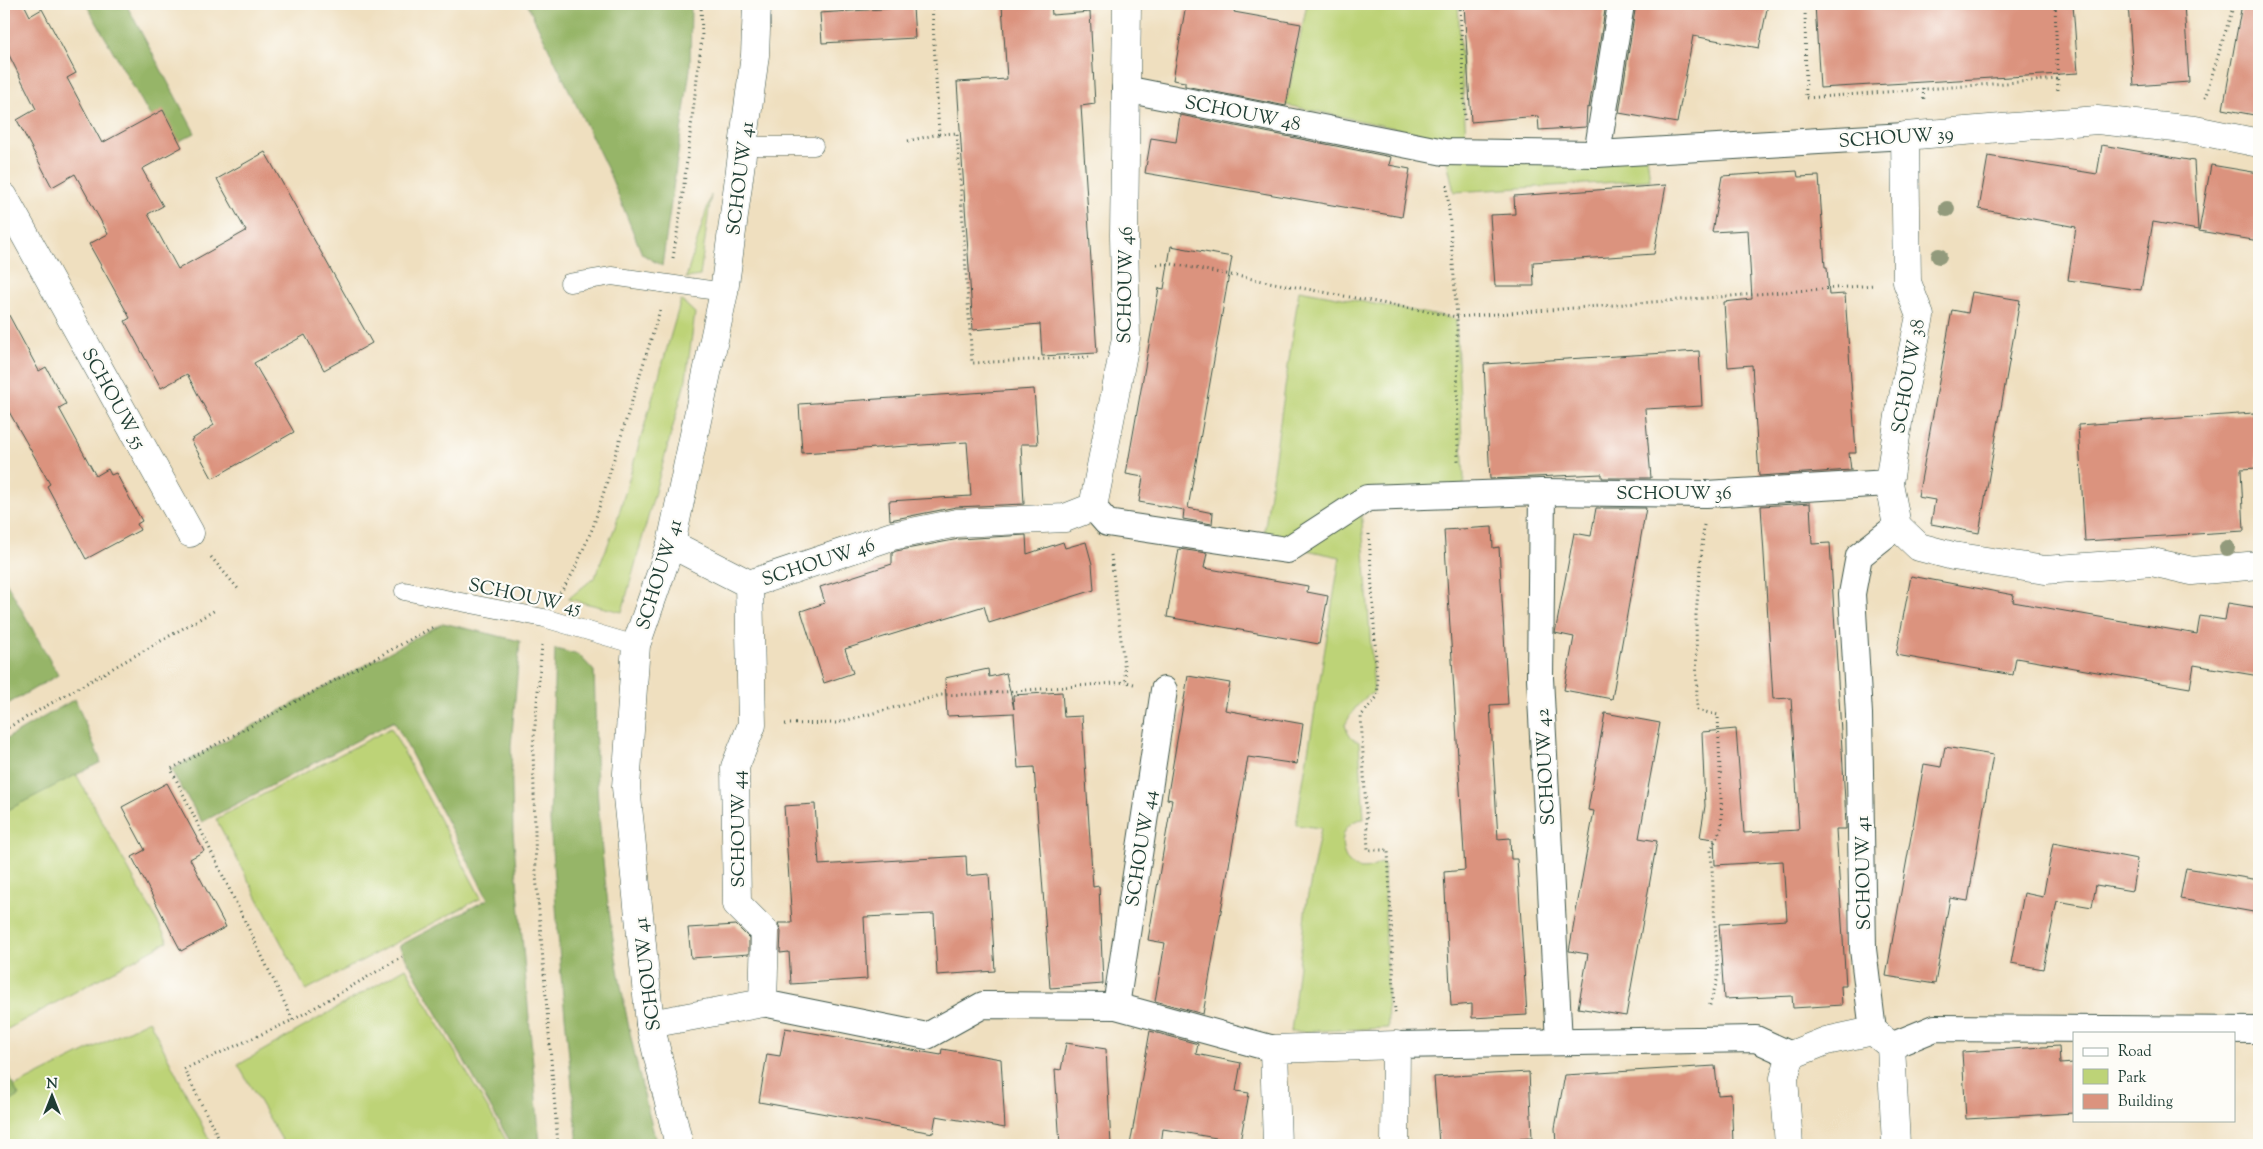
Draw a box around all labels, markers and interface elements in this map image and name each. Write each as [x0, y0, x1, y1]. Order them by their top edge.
street label: SCHOUW 48 [1182, 90, 1303, 139]
street label: SCHOUW 41 [721, 119, 762, 237]
street label: SCHOUW 39 [1838, 121, 1955, 156]
street label: SCHOUW 46 [1112, 226, 1141, 344]
street label: SCHOUW 38 [1886, 317, 1933, 436]
street label: SCHOUW 55 [74, 344, 152, 455]
street label: SCHOUW 36 [1616, 481, 1732, 508]
street label: SCHOUW 41 [631, 515, 690, 633]
street label: SCHOUW 46 [759, 532, 879, 594]
street label: SCHOUW 45 [466, 572, 584, 623]
street label: SCHOUW 42 [1530, 708, 1563, 826]
street label: SCHOUW 44 [726, 770, 753, 888]
street label: SCHOUW 44 [1120, 788, 1165, 909]
street label: SCHOUW 41 [1850, 815, 1879, 930]
street label: SCHOUW 41 [628, 915, 669, 1032]
legend [2073, 1032, 2236, 1122]
text: Road [2118, 1042, 2152, 1063]
text: Park [2118, 1068, 2147, 1089]
north arrow [28, 1072, 78, 1122]
text: N [46, 1075, 58, 1095]
text: Building [2118, 1092, 2173, 1113]

